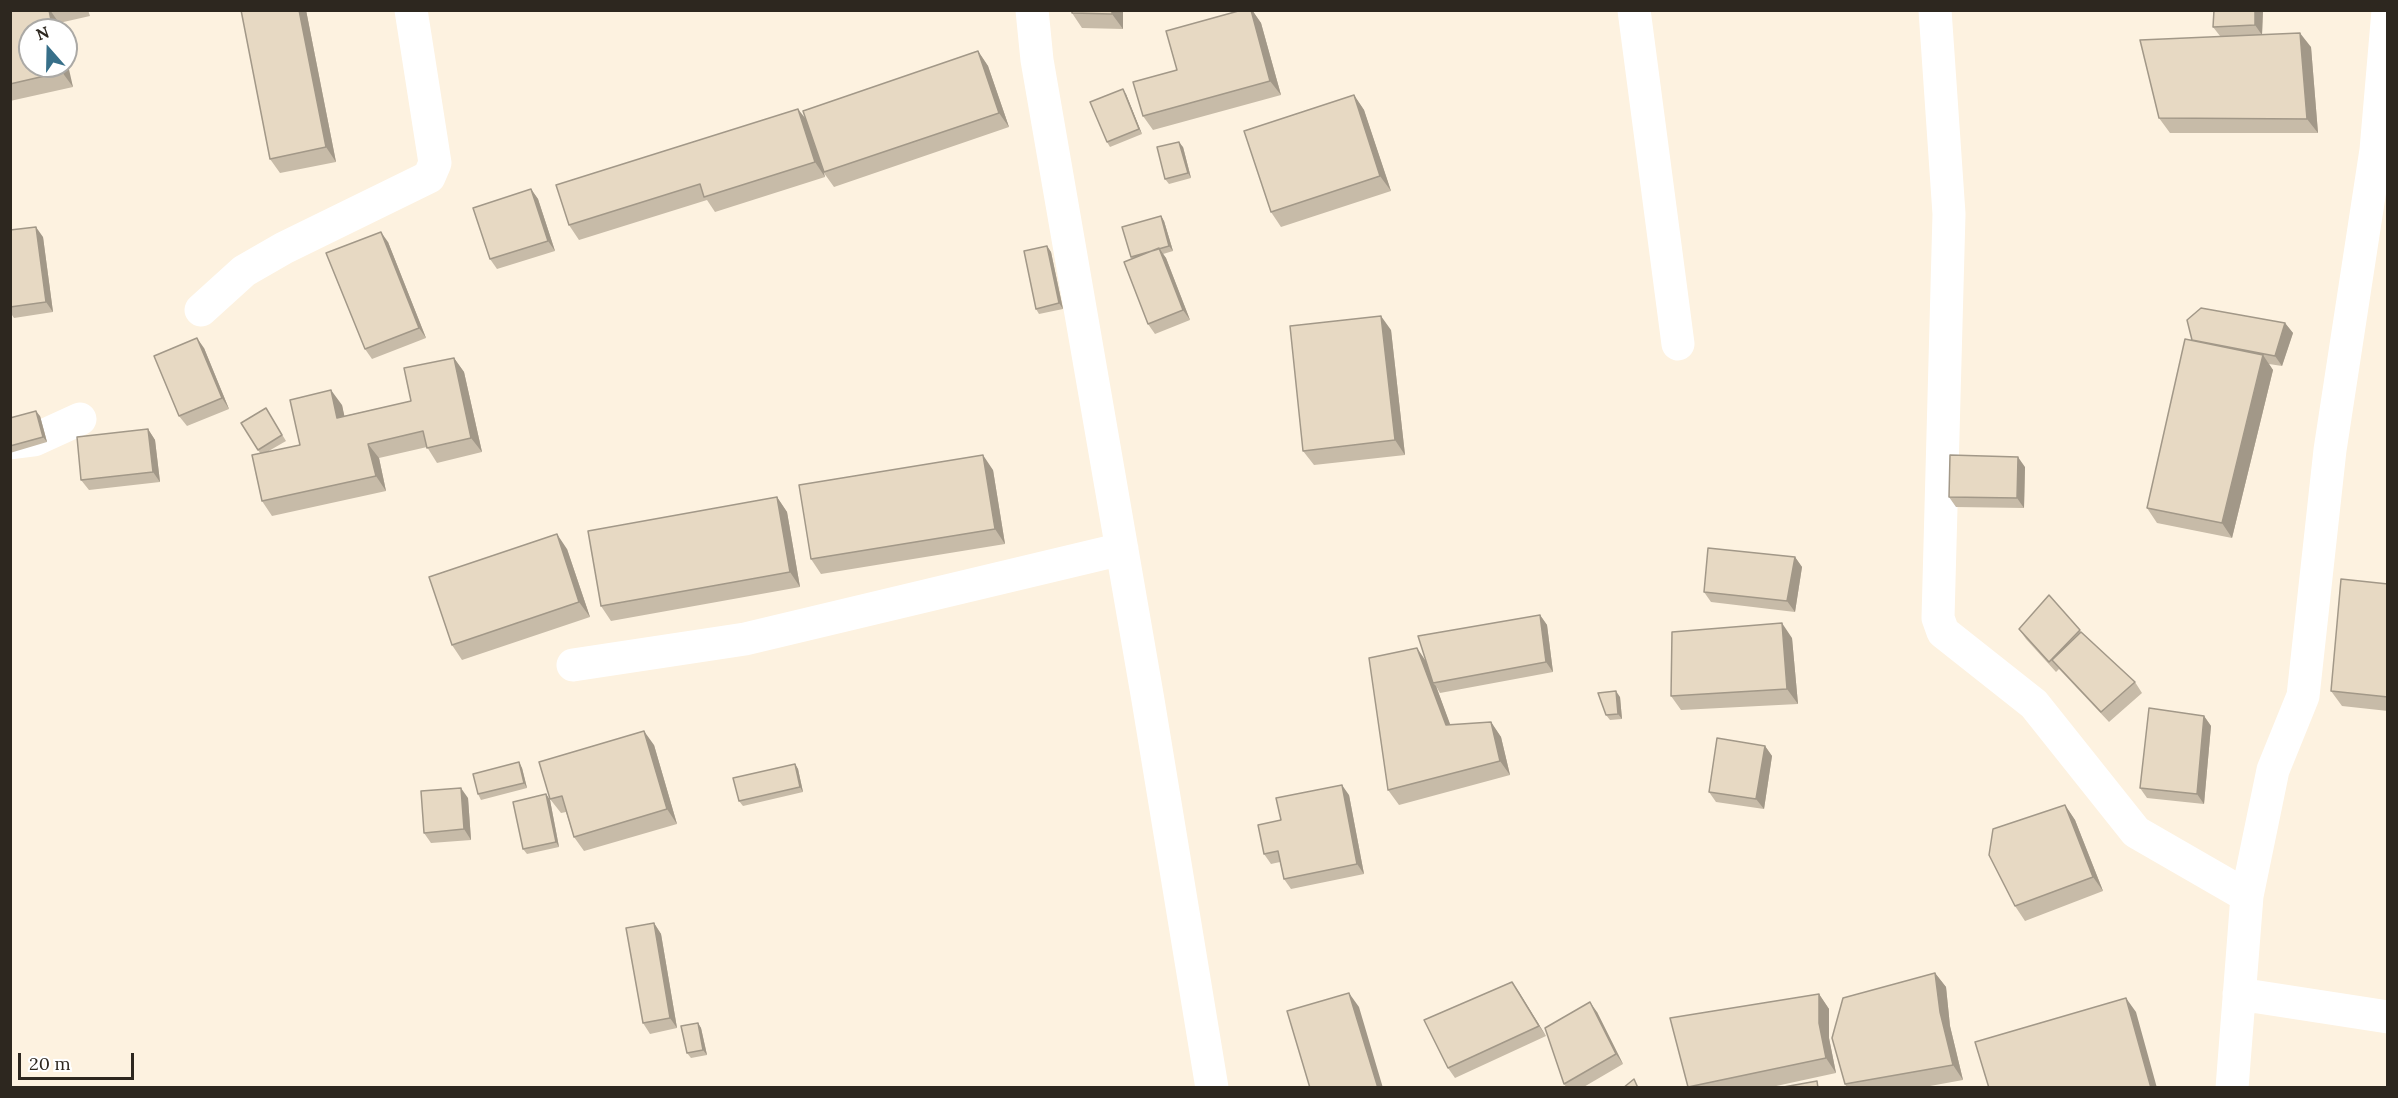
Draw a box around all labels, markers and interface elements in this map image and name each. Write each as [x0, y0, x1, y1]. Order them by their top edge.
north arrow [18, 18, 78, 78]
text: N [33, 21, 52, 44]
scale bar [21, 1041, 136, 1079]
text: 20 m [29, 1052, 71, 1075]

